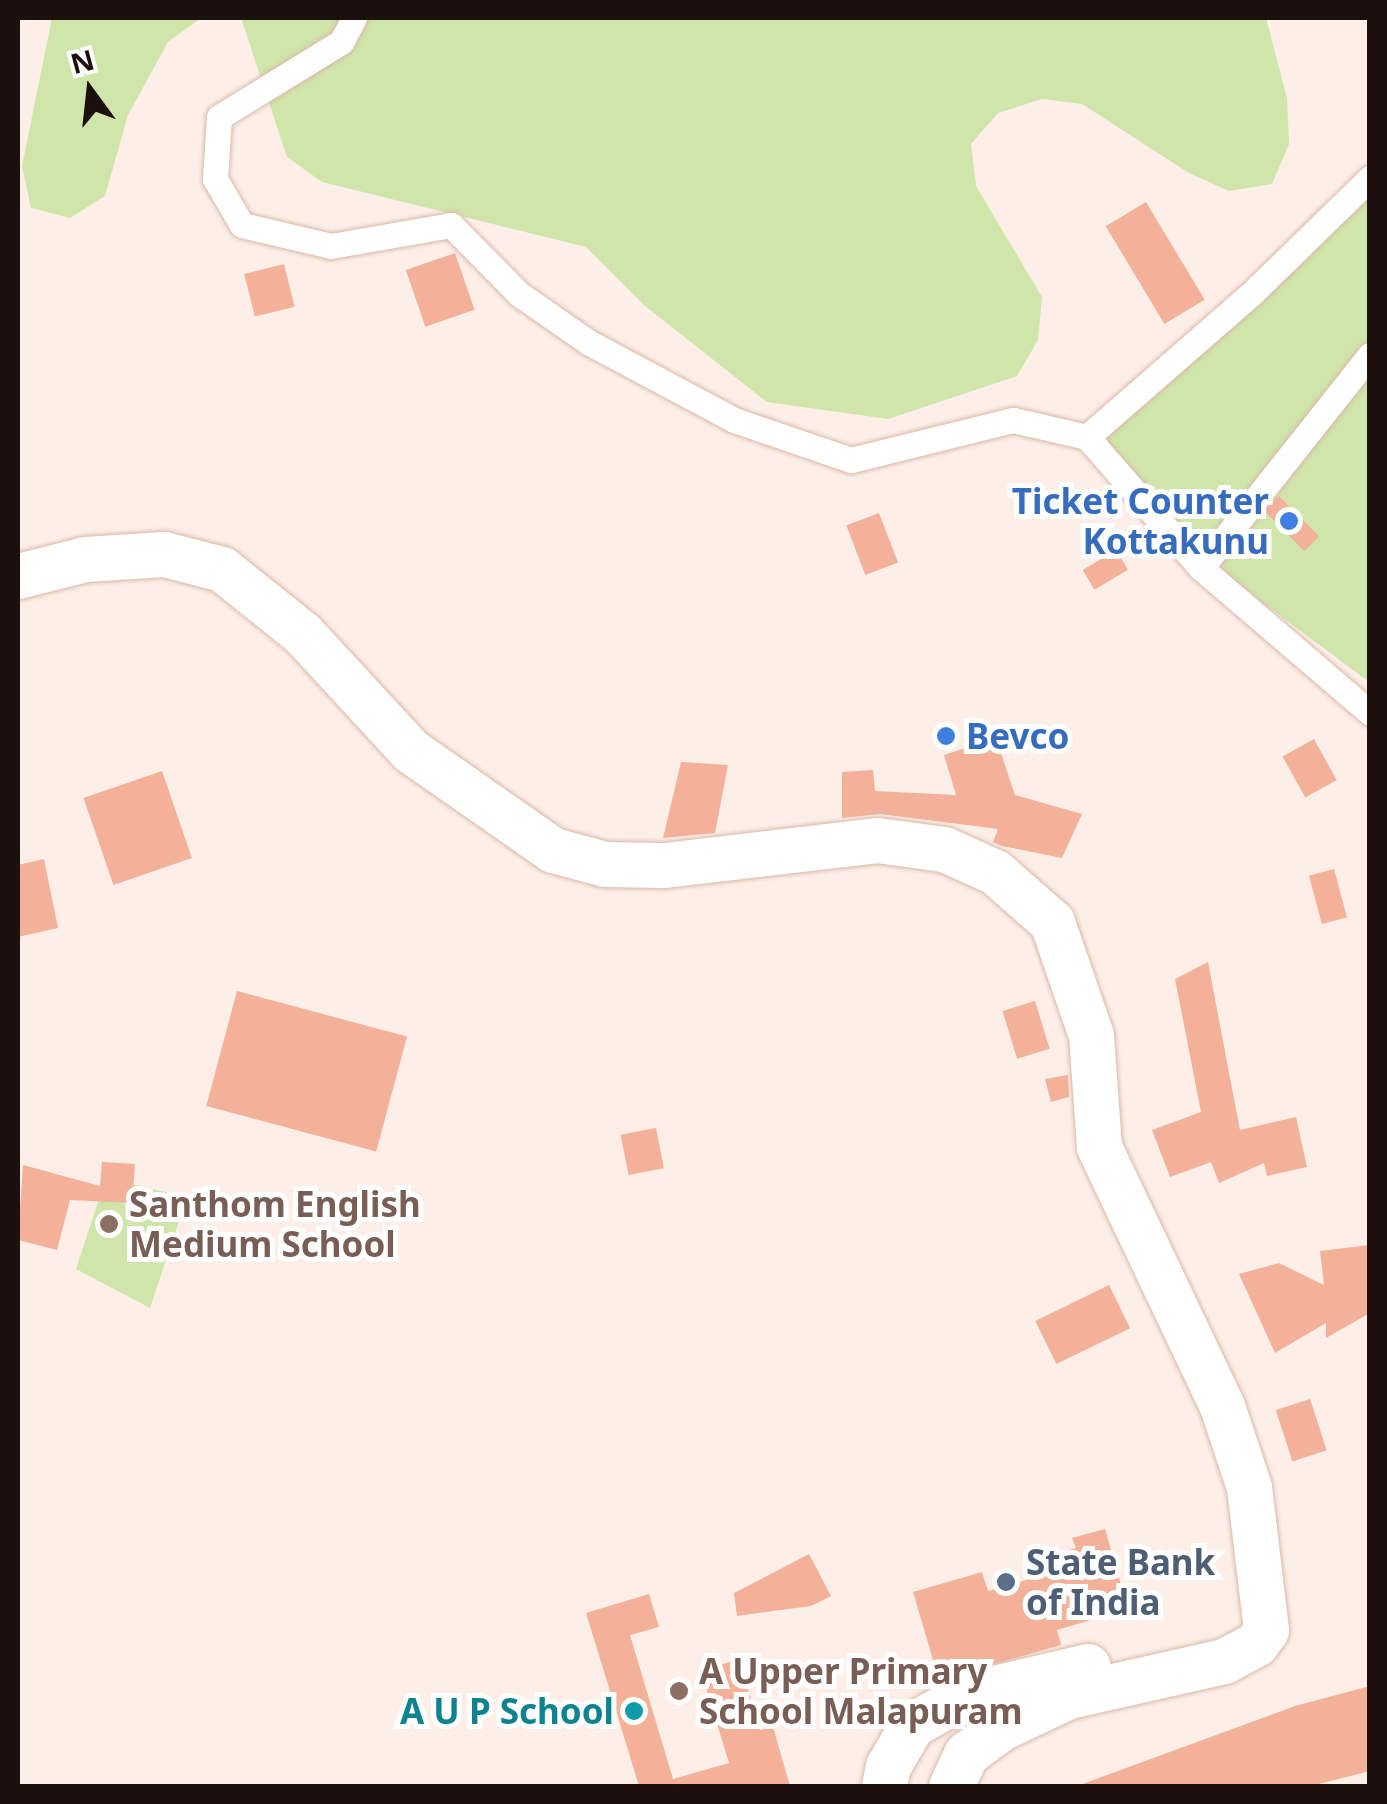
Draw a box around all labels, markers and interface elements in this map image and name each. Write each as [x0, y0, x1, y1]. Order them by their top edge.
north arrow [40, 40, 140, 140]
text: N [66, 40, 98, 82]
place label: Ticket Counter Kottakunu [1012, 480, 1269, 562]
marker: Ticket Counter Kottakunu [1278, 510, 1300, 532]
place label: Bevco [966, 715, 1069, 757]
marker: Bevco [935, 725, 957, 747]
place label: Santhom English Medium School [129, 1183, 421, 1265]
marker: Santhom English Medium School [98, 1213, 120, 1235]
place label: State Bank of India [1026, 1541, 1215, 1623]
marker: State Bank of India [995, 1571, 1017, 1593]
place label: A Upper Primary School Malapuram [699, 1650, 1023, 1732]
marker: A Upper Primary School Malapuram [668, 1680, 690, 1702]
place label: A U P School [400, 1690, 614, 1732]
marker: A U P School [623, 1700, 645, 1722]

